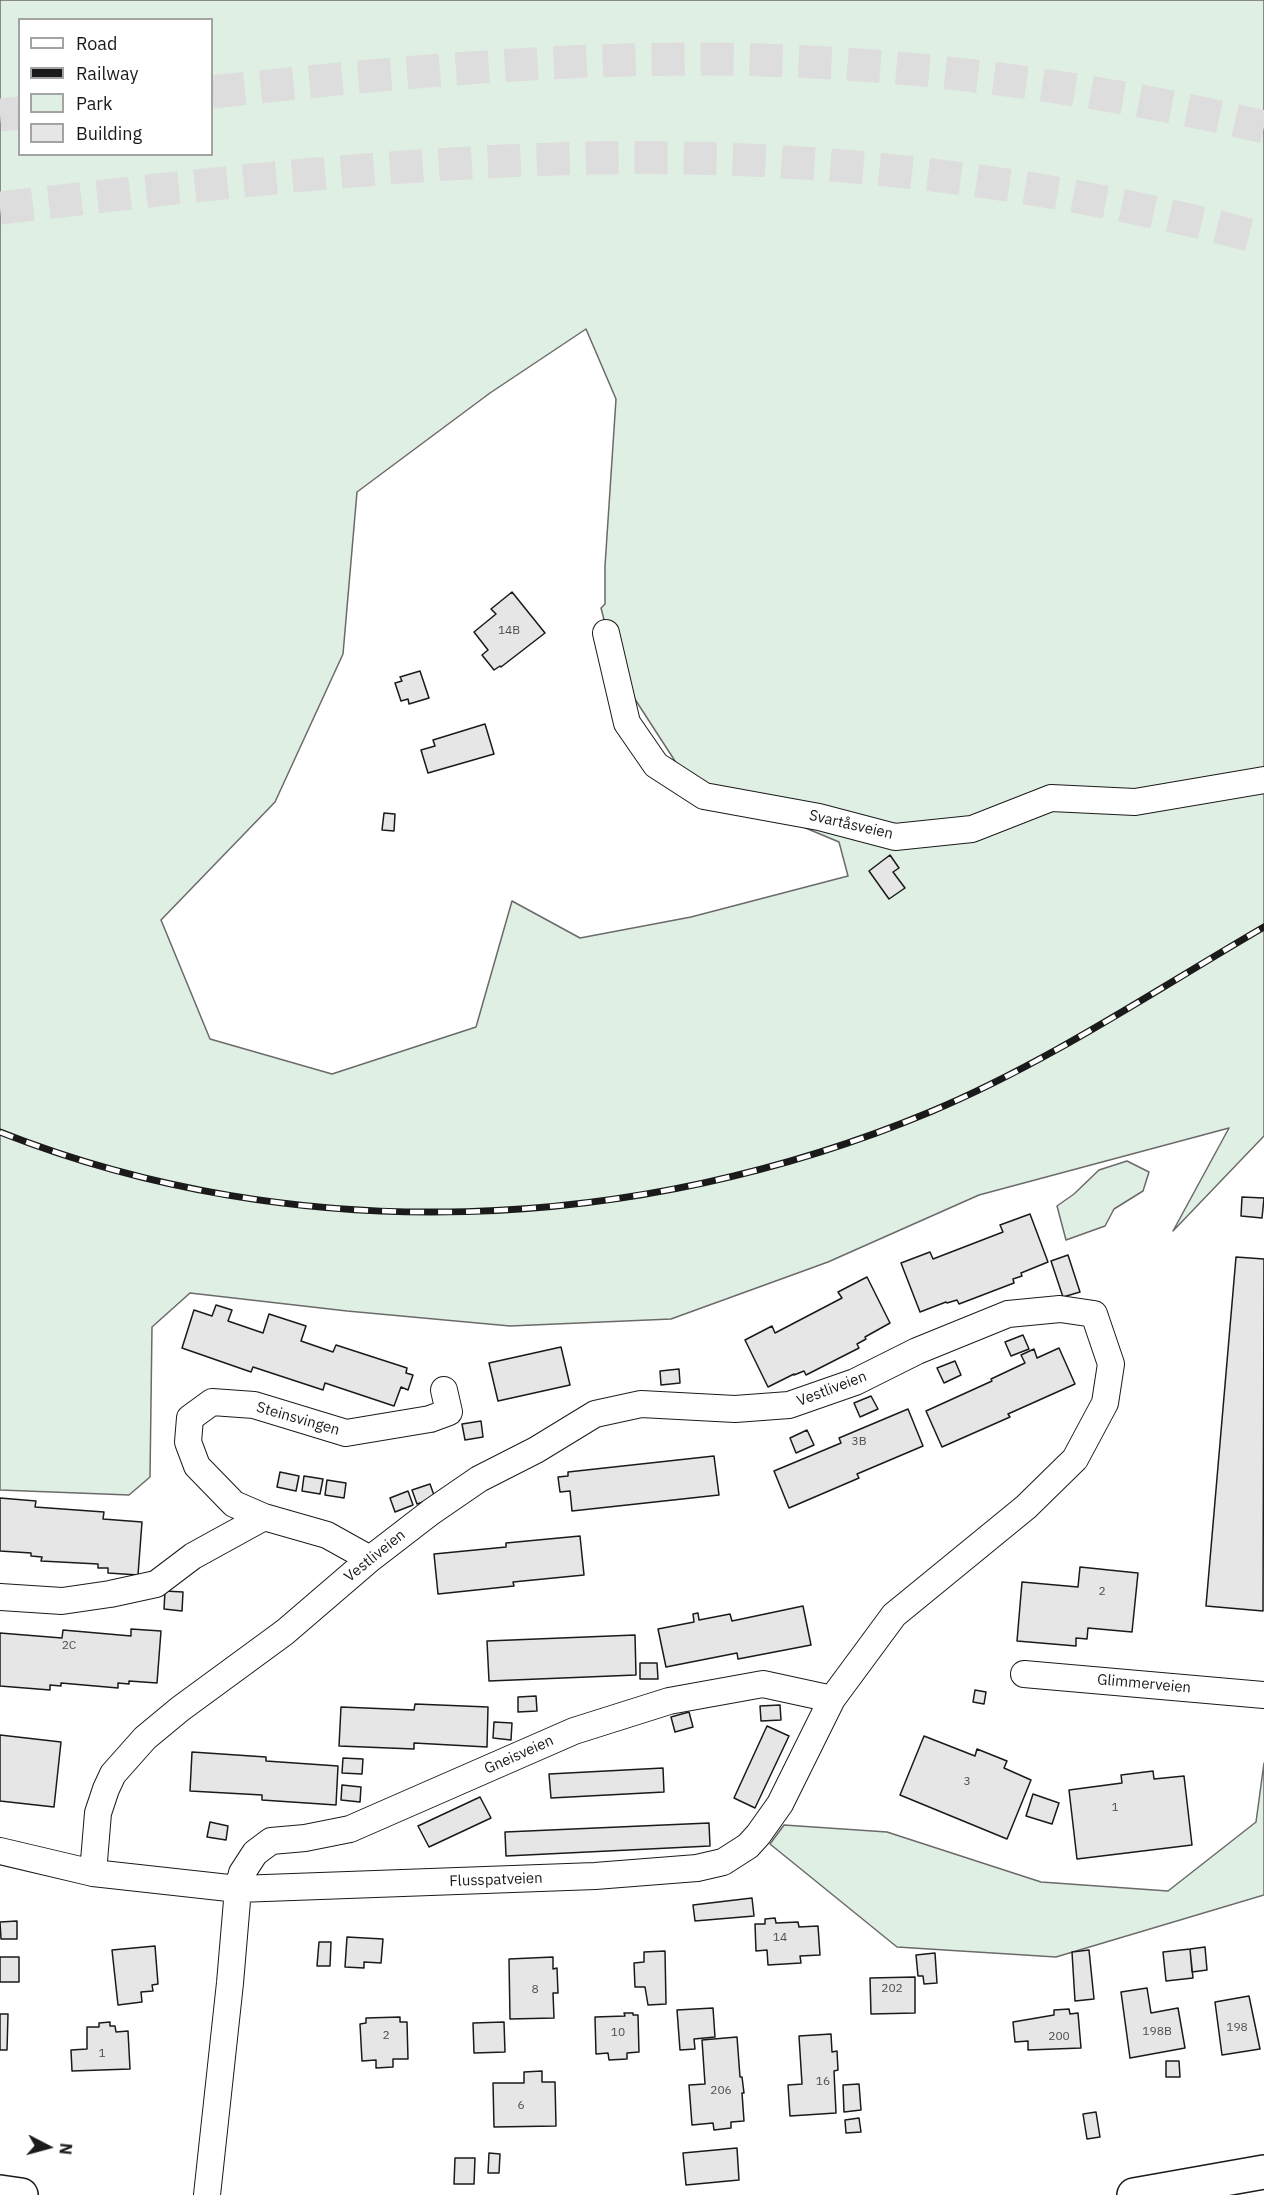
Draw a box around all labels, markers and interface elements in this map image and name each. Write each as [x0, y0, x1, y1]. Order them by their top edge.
legend [18, 18, 213, 156]
text: Road [76, 32, 117, 55]
text: Railway [76, 62, 138, 85]
text: Park [76, 92, 112, 115]
text: Building [76, 122, 142, 145]
house number: 14B [498, 624, 520, 638]
street label: Svartåsveien [807, 807, 895, 843]
street label: Vestliveien [795, 1367, 869, 1411]
street label: Steinsvingen [254, 1399, 342, 1439]
house number: 3B [851, 1435, 867, 1449]
street label: Vestliveien [341, 1526, 409, 1586]
house number: 2 [1098, 1585, 1106, 1599]
house number: 2C [62, 1639, 76, 1653]
street label: Glimmerveien [1096, 1671, 1192, 1697]
street label: Gneisveien [482, 1732, 556, 1778]
house number: 3 [963, 1775, 971, 1789]
house number: 1 [1111, 1801, 1119, 1815]
street label: Flusspatveien [449, 1869, 543, 1891]
house number: 14 [773, 1931, 787, 1945]
house number: 202 [881, 1982, 903, 1996]
house number: 8 [531, 1983, 539, 1997]
house number: 198 [1226, 2021, 1248, 2035]
house number: 198B [1142, 2025, 1172, 2039]
house number: 10 [611, 2026, 625, 2040]
house number: 2 [382, 2029, 390, 2043]
house number: 200 [1048, 2030, 1070, 2044]
house number: 1 [98, 2047, 106, 2061]
house number: 16 [816, 2075, 830, 2089]
house number: 206 [710, 2084, 732, 2098]
house number: 6 [517, 2099, 525, 2113]
north arrow [18, 2117, 78, 2177]
text: N [55, 2142, 76, 2156]

